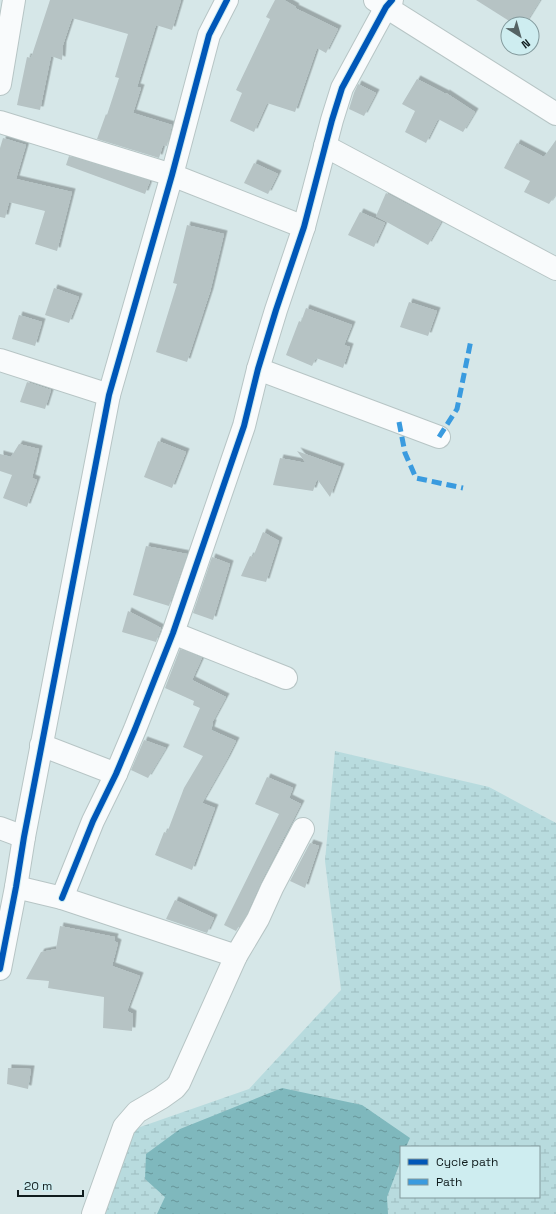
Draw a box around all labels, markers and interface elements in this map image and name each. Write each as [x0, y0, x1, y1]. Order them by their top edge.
north arrow [500, 16, 540, 56]
text: N [519, 36, 533, 52]
legend [400, 1146, 540, 1198]
text: Cycle path [436, 1154, 498, 1170]
scale bar [18, 1172, 83, 1198]
text: Path [436, 1174, 462, 1190]
text: 20 m [24, 1178, 52, 1194]

